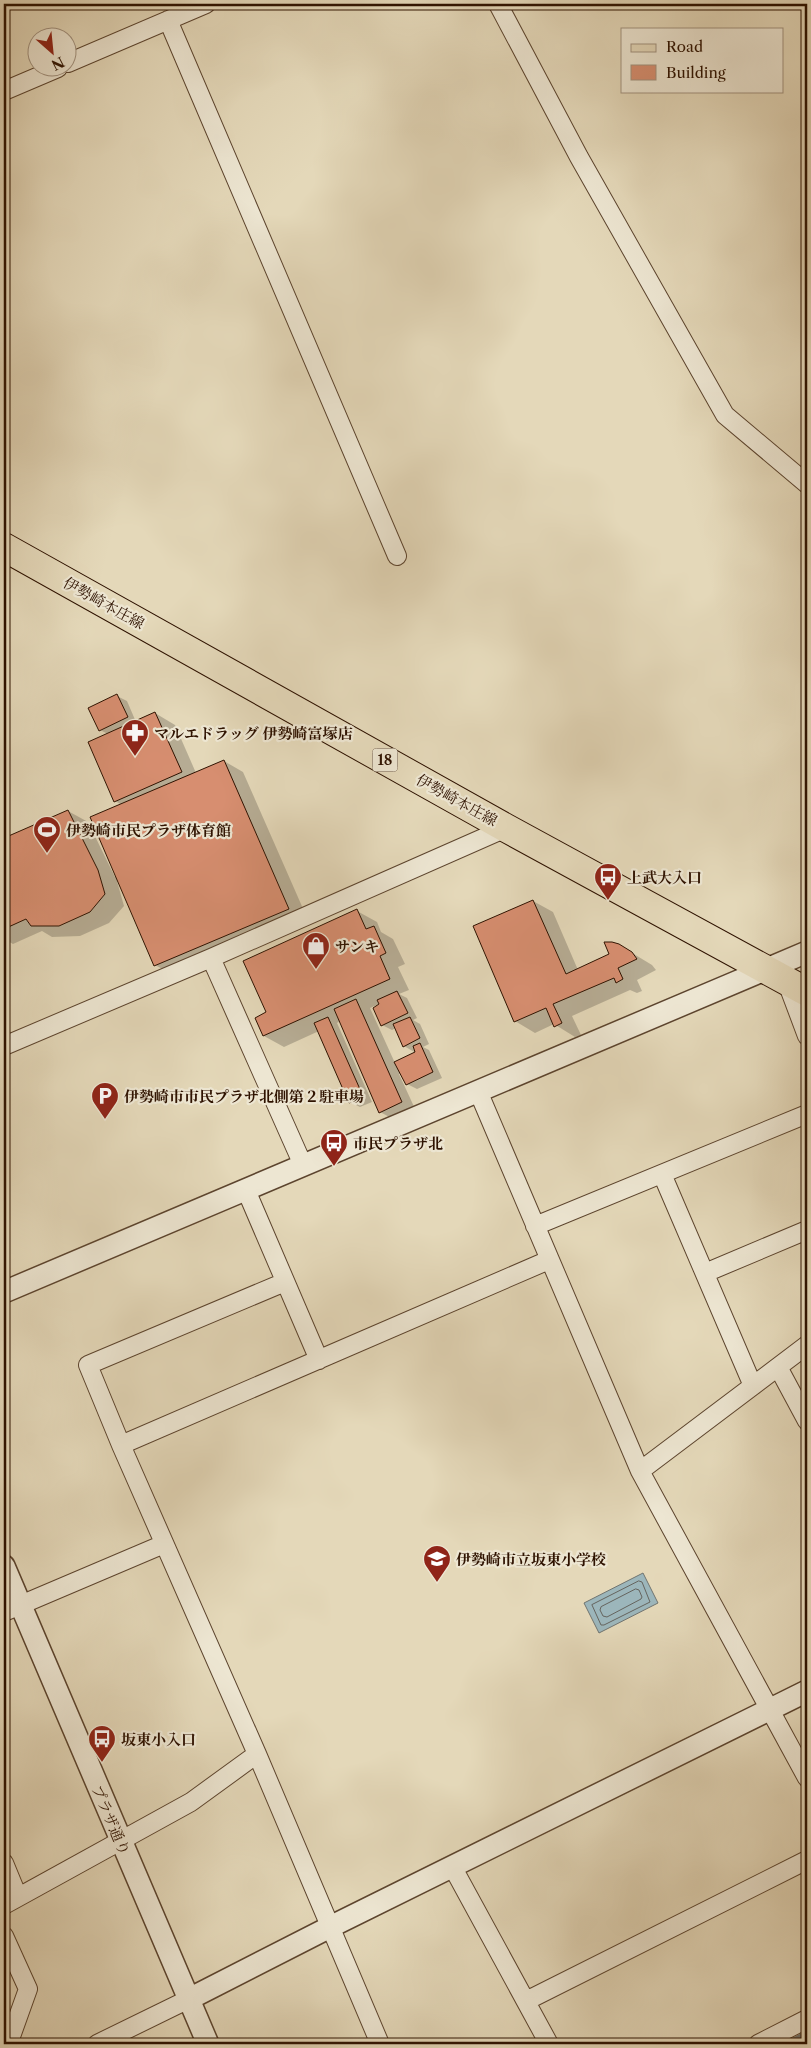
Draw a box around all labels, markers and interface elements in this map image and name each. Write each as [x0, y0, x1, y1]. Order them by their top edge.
north arrow [28, 28, 78, 78]
legend [621, 28, 784, 92]
text: Road [666, 37, 703, 56]
text: N [48, 53, 67, 74]
text: Building [666, 63, 726, 82]
street label: 伊勢崎本庄線 [60, 573, 148, 633]
pharmacy icon: マルエドラッグ 伊勢崎富塚店 [120, 718, 150, 757]
place label: マルエドラッグ 伊勢崎富塚店 [154, 724, 352, 743]
road number: 18 [372, 748, 398, 772]
street label: 伊勢崎本庄線 [413, 770, 501, 830]
sports icon: 伊勢崎市民プラザ体育館 [32, 815, 62, 854]
place label: 伊勢崎市民プラザ体育館 [66, 821, 231, 840]
bus stop icon: 上武大入口 [593, 862, 623, 901]
place label: 上武大入口 [627, 868, 702, 887]
shop icon: サンキ [301, 931, 331, 970]
place label: サンキ [335, 937, 379, 956]
parking icon: 伊勢崎市市民プラザ北側第２駐車場 [90, 1081, 120, 1120]
place label: 伊勢崎市市民プラザ北側第２駐車場 [124, 1087, 364, 1106]
bus stop icon: 市民プラザ北 [319, 1128, 349, 1167]
place label: 市民プラザ北 [353, 1134, 443, 1153]
school or university icon: 伊勢崎市立坂東小学校 [422, 1544, 452, 1583]
place label: 伊勢崎市立坂東小学校 [456, 1550, 606, 1569]
bus stop icon: 坂東小入口 [87, 1724, 117, 1763]
place label: 坂東小入口 [121, 1730, 196, 1749]
street label: プラザ通り [88, 1782, 134, 1858]

